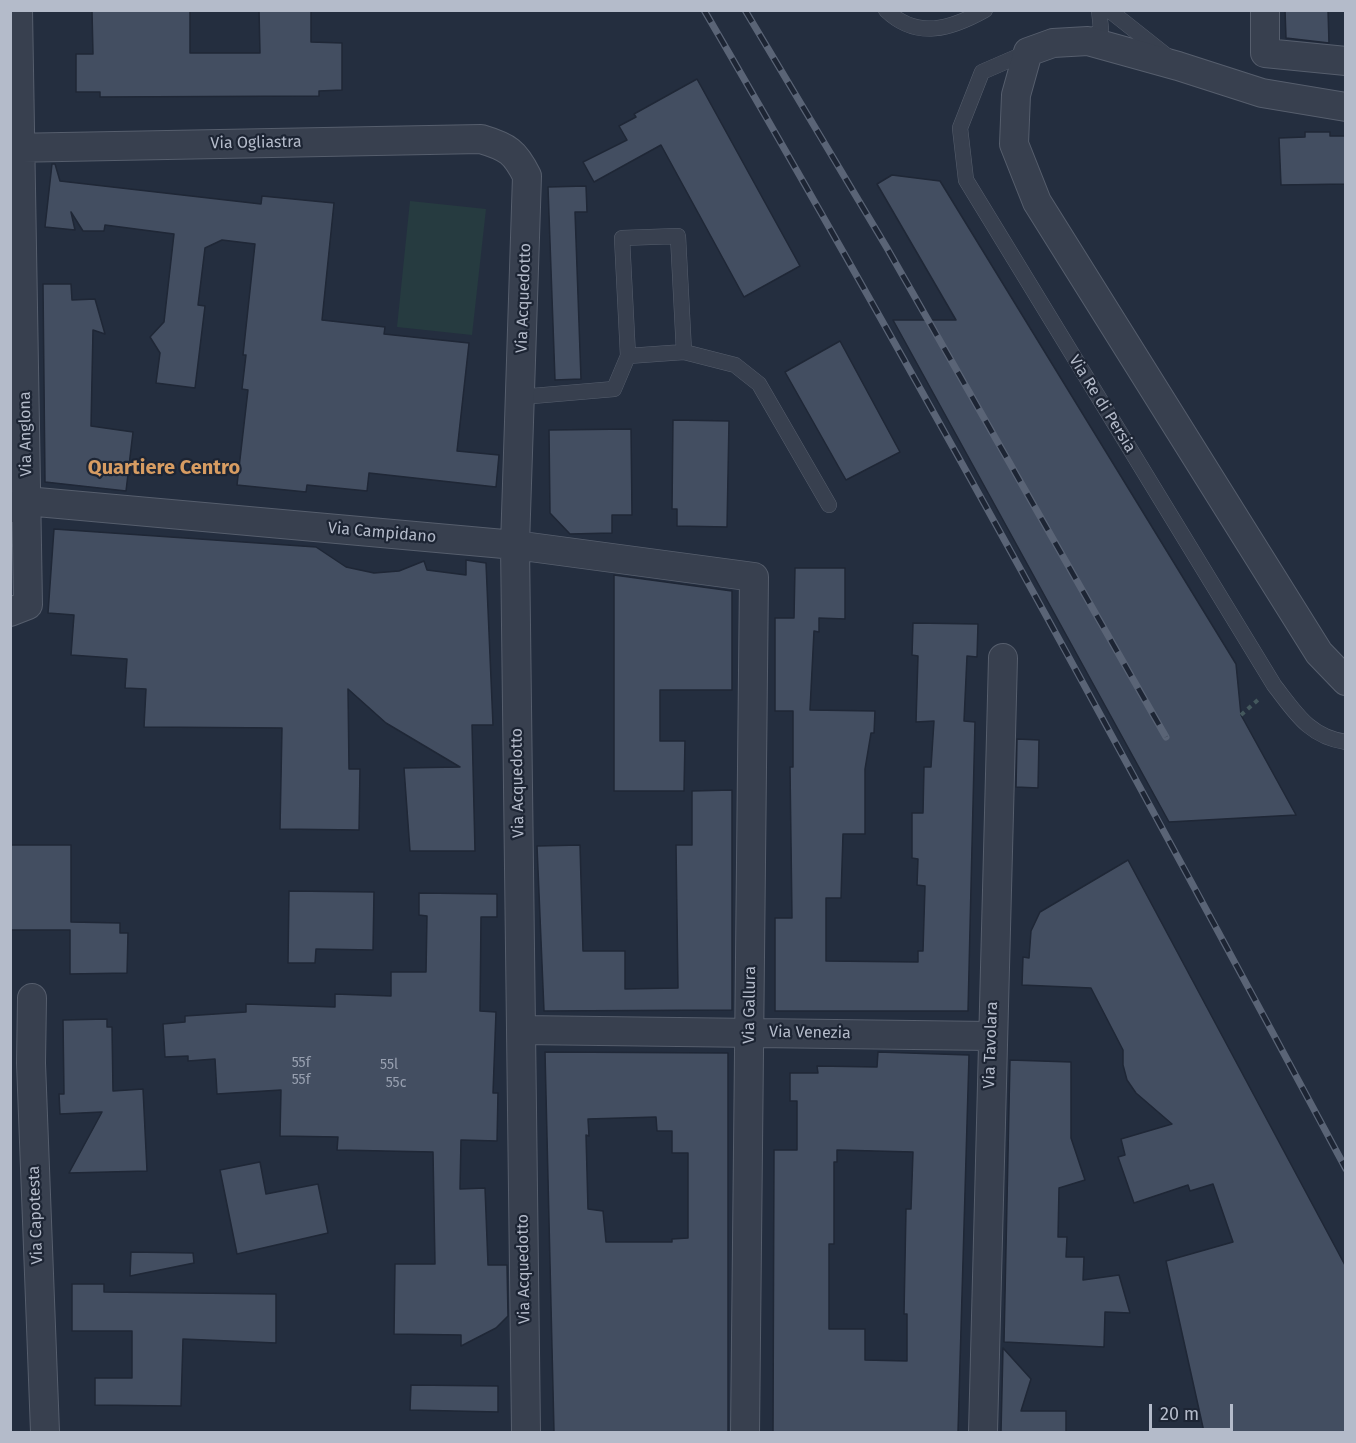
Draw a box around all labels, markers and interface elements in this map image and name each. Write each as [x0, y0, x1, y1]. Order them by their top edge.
street label: Via Ogliastra [210, 133, 302, 153]
street label: Via Acquedotto [512, 243, 536, 353]
street label: Via Re di Persia [1064, 352, 1140, 456]
street label: Via Anglona [16, 391, 36, 477]
district label: Quartiere Centro [88, 456, 240, 480]
street label: Via Campidano [327, 519, 437, 547]
street label: Via Acquedotto [507, 728, 529, 838]
street label: Via Gallura [740, 966, 760, 1044]
street label: Via Tavolara [980, 1001, 1002, 1089]
street label: Via Venezia [769, 1023, 851, 1043]
house number: 55f [292, 1055, 310, 1071]
house number: 55l [380, 1057, 398, 1073]
house number: 55f [292, 1072, 310, 1088]
house number: 55c [386, 1075, 406, 1091]
street label: Via Capotesta [25, 1165, 47, 1265]
street label: Via Acquedotto [513, 1214, 535, 1324]
scale bar [1152, 1392, 1236, 1430]
text: 20 m [1160, 1403, 1199, 1425]

